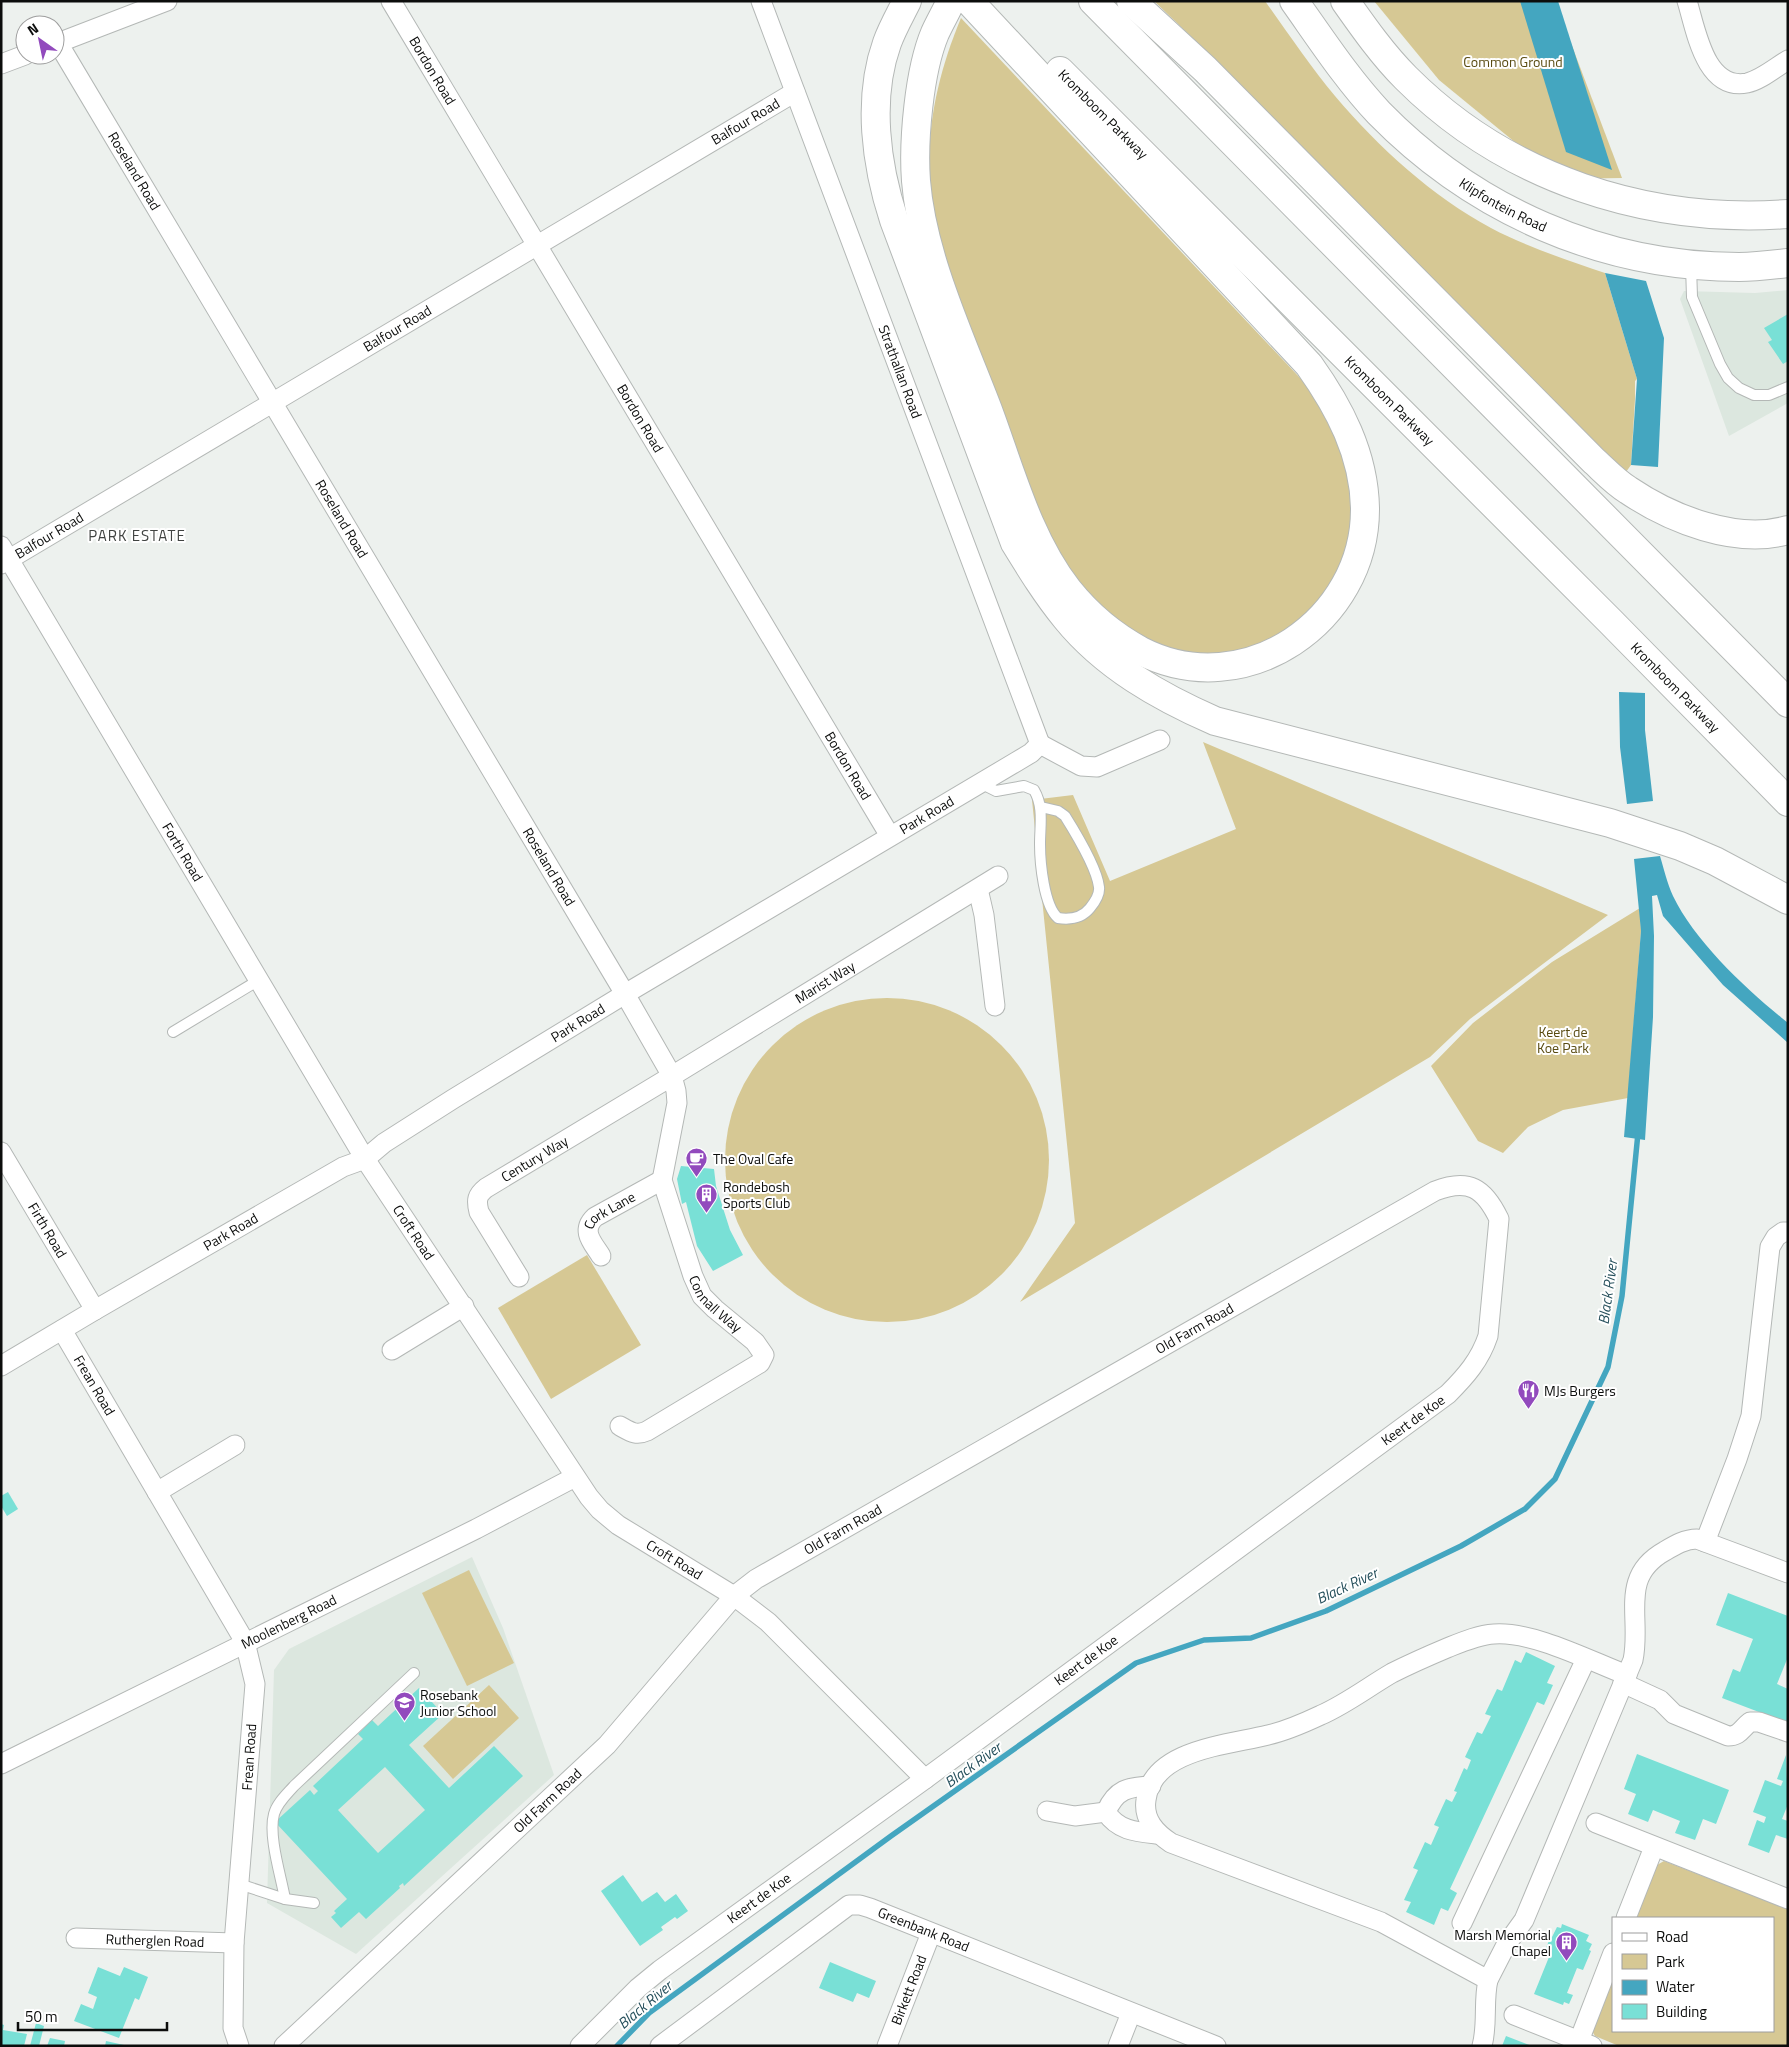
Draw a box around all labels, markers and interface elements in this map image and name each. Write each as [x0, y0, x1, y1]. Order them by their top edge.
north arrow [15, 15, 65, 65]
text: N [23, 17, 42, 40]
street label: Bordon Road [404, 32, 462, 108]
park label: Common Ground [1463, 51, 1563, 72]
street label: Kromboom Parkway [1054, 64, 1153, 164]
street label: Balfour Road [707, 92, 783, 150]
street label: Roseland Road [103, 128, 166, 214]
street label: Klipfontein Road [1455, 172, 1550, 237]
street label: Balfour Road [359, 299, 435, 357]
street label: Strathallan Road [874, 322, 928, 421]
street label: Kromboom Parkway [1340, 350, 1440, 450]
street label: Bordon Road [612, 380, 669, 456]
street label: Roseland Road [311, 475, 374, 562]
street label: Balfour Road [11, 506, 87, 564]
district label: PARK ESTATE [88, 524, 186, 547]
street label: Kromboom Parkway [1626, 637, 1725, 737]
street label: Bordon Road [820, 727, 877, 804]
street label: Park Road [895, 790, 958, 839]
street label: Forth Road [158, 818, 209, 885]
street label: Roseland Road [518, 823, 581, 910]
street label: Marist Way [791, 955, 859, 1008]
street label: Park Road [546, 998, 609, 1047]
park label: Keert de Koe Park [1537, 1021, 1589, 1058]
street label: Century Way [497, 1130, 572, 1187]
cafe icon: The Oval Cafe [685, 1147, 709, 1178]
place label: The Oval Cafe [713, 1148, 793, 1169]
place label: Rondebosh Sports Club [723, 1176, 790, 1213]
building icon: Rondebosh Sports Club [695, 1183, 719, 1214]
street label: Cork Lane [578, 1186, 639, 1232]
street label: Firth Road [23, 1198, 73, 1262]
street label: Croft Road [388, 1200, 440, 1264]
street label: Park Road [199, 1207, 262, 1255]
water label: Black River [1592, 1256, 1624, 1326]
street label: Connall Way [684, 1272, 747, 1337]
street label: Old Farm Road [1151, 1297, 1237, 1359]
street label: Frean Road [69, 1351, 121, 1419]
restaurant icon: MJs Burgers [1516, 1379, 1540, 1410]
place label: MJs Burgers [1544, 1380, 1616, 1401]
street label: Keert de Koe [1376, 1389, 1449, 1450]
street label: Old Farm Road [800, 1498, 885, 1560]
street label: Croft Road [642, 1534, 707, 1584]
water label: Black River [1312, 1560, 1383, 1610]
street label: Moolenberg Road [237, 1589, 340, 1654]
street label: Keert de Koe [1049, 1629, 1122, 1690]
place label: Rosebank Junior School [420, 1684, 497, 1721]
school or university icon: Rosebank Junior School [392, 1691, 416, 1722]
street label: Frean Road [236, 1723, 261, 1791]
water label: Black River [940, 1735, 1008, 1793]
street label: Old Farm Road [508, 1763, 586, 1838]
street label: Keert de Koe [722, 1867, 795, 1928]
street label: Greenbank Road [875, 1901, 973, 1957]
legend [1612, 1917, 1774, 2032]
place label: Marsh Memorial Chapel [1454, 1924, 1551, 1961]
text: Road [1656, 1925, 1688, 1948]
street label: Rutherglen Road [105, 1928, 205, 1952]
building icon: Marsh Memorial Chapel [1555, 1931, 1579, 1962]
text: Park [1656, 1950, 1685, 1973]
street label: Birkett Road [885, 1952, 931, 2028]
water label: Black River [612, 1973, 679, 2034]
text: Water [1656, 1975, 1695, 1998]
scale bar [18, 2000, 166, 2032]
text: Building [1656, 2000, 1707, 2023]
text: 50 m [25, 2005, 58, 2028]

